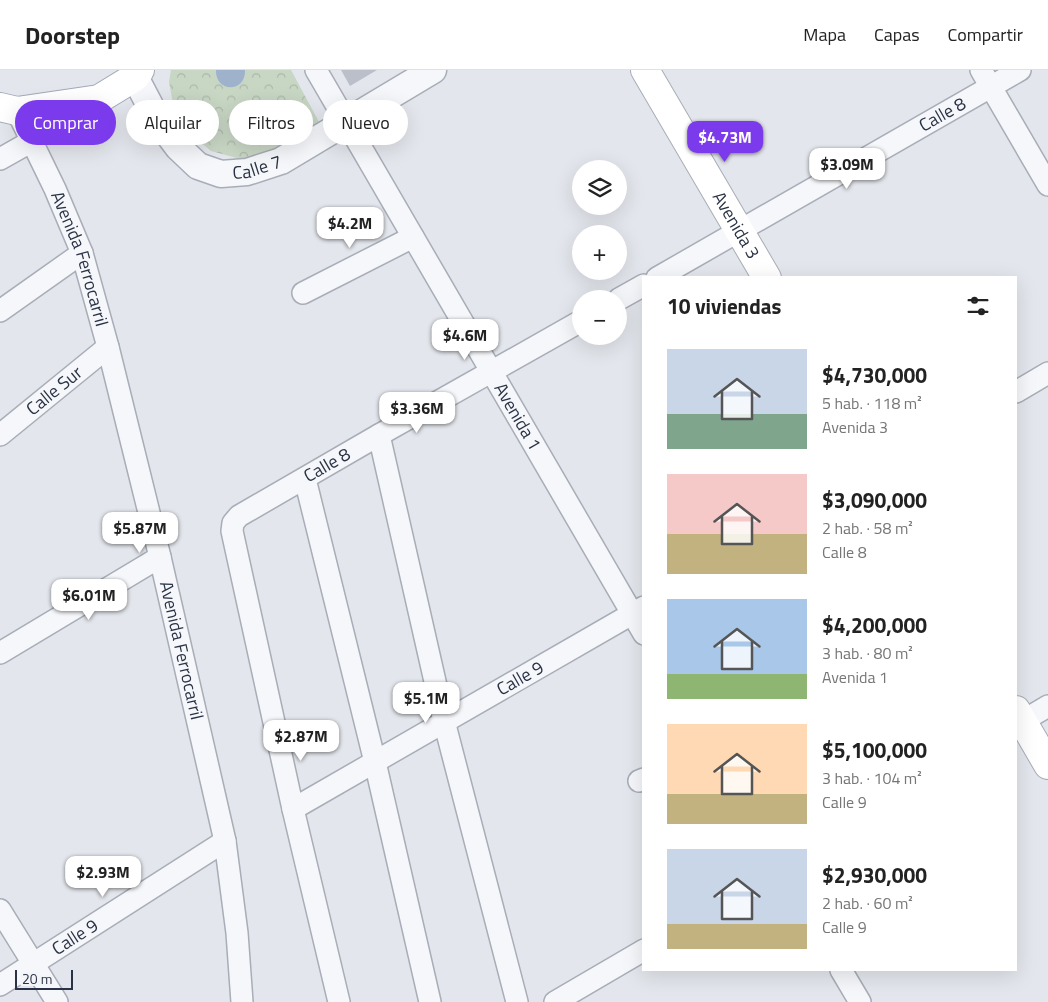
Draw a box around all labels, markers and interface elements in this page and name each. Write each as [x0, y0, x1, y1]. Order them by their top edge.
text: Doorstep [25, 17, 120, 53]
text: Mapa [803, 21, 846, 48]
text: Capas [874, 21, 920, 48]
text: Compartir [948, 21, 1023, 48]
street label: Calle 8 [914, 90, 971, 138]
chip: Comprar [15, 100, 116, 145]
chip: Alquilar [126, 100, 219, 145]
chip: Filtros [229, 100, 313, 145]
chip: Nuevo [323, 100, 408, 145]
pin: $4.73M [684, 121, 766, 163]
text: $4.73M [698, 125, 752, 149]
street label: Calle 7 [231, 148, 285, 186]
pin: $3.09M [806, 148, 888, 190]
text: $3.09M [820, 152, 874, 176]
map controls [572, 160, 627, 345]
button: layers [572, 160, 627, 215]
street label: Avenida 3 [706, 186, 767, 264]
street label: Avenida Ferrocarril [44, 187, 116, 329]
pin: $4.2M [315, 206, 385, 249]
text: $4.2M [328, 211, 372, 235]
button: + [572, 225, 627, 280]
button: − [572, 290, 627, 345]
text: 10 viviendas [667, 290, 781, 322]
icon: filters [964, 292, 992, 320]
pin: $4.6M [430, 318, 500, 361]
text: $4.6M [443, 323, 487, 347]
street label: Calle Sur [20, 359, 88, 422]
text: $4,730,000 [822, 359, 927, 391]
icon: home [707, 369, 767, 429]
street label: Avenida 1 [488, 378, 548, 455]
text: 5 hab. · 118 m² [822, 391, 922, 415]
pin: $3.36M [376, 392, 458, 434]
text: $3.36M [390, 396, 444, 420]
text: Avenida 3 [822, 415, 888, 439]
street label: Calle 8 [298, 440, 355, 489]
text: $3,090,000 [822, 484, 927, 516]
icon: home [707, 494, 767, 554]
pin: $5.87M [99, 512, 181, 554]
text: $5.87M [113, 516, 167, 540]
text: 2 hab. · 58 m² [822, 516, 913, 540]
text: Calle 8 [822, 540, 867, 564]
pin: $6.01M [48, 578, 130, 621]
street label: Avenida Ferrocarril [153, 578, 211, 722]
text: $6.01M [62, 583, 116, 607]
text: $4,200,000 [822, 609, 927, 641]
icon: home [707, 619, 767, 679]
text: 3 hab. · 80 m² [822, 641, 913, 665]
street label: Calle 9 [491, 654, 548, 702]
text: Avenida 1 [822, 665, 888, 689]
pin: $5.1M [391, 682, 461, 724]
text: $5.1M [404, 686, 448, 710]
pin: $2.87M [260, 720, 342, 762]
text: $2.87M [274, 724, 328, 748]
text: $5,100,000 [822, 734, 927, 766]
icon: home [707, 744, 767, 804]
text: 3 hab. · 104 m² [822, 766, 922, 790]
text: Calle 9 [822, 790, 867, 814]
pin: $2.93M [62, 856, 144, 898]
text: $2,930,000 [822, 859, 927, 891]
text: $2.93M [76, 860, 130, 884]
icon: home [707, 869, 767, 929]
text: 2 hab. · 60 m² [822, 891, 913, 915]
street label: Calle 9 [46, 912, 103, 962]
text: Calle 9 [822, 915, 867, 939]
scale bar [15, 967, 72, 990]
text: 20 m [22, 968, 52, 989]

